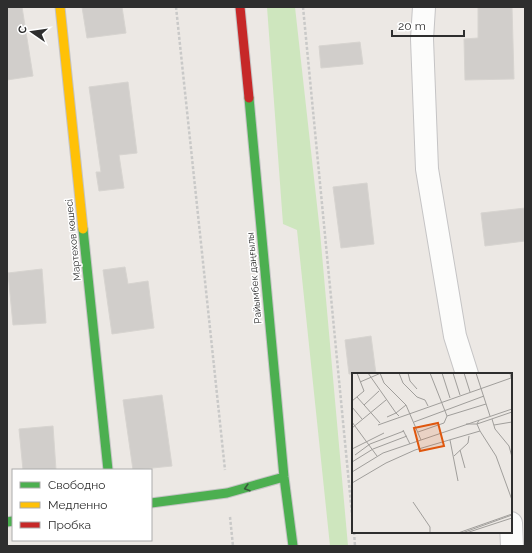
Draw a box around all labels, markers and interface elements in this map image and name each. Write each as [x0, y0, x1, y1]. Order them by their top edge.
north arrow [12, 12, 52, 52]
scale bar [392, 12, 464, 38]
text: 20 m [398, 19, 426, 33]
text: С [16, 24, 30, 35]
street label: Мартехов көшесі [63, 199, 83, 281]
street label: Райымбек даңғылы [244, 232, 263, 324]
inset map [352, 373, 512, 533]
legend [12, 469, 152, 541]
text: Свободно [48, 478, 105, 492]
one-way arrow [243, 483, 250, 492]
text: Медленно [48, 498, 107, 512]
text: Пробка [48, 518, 91, 532]

